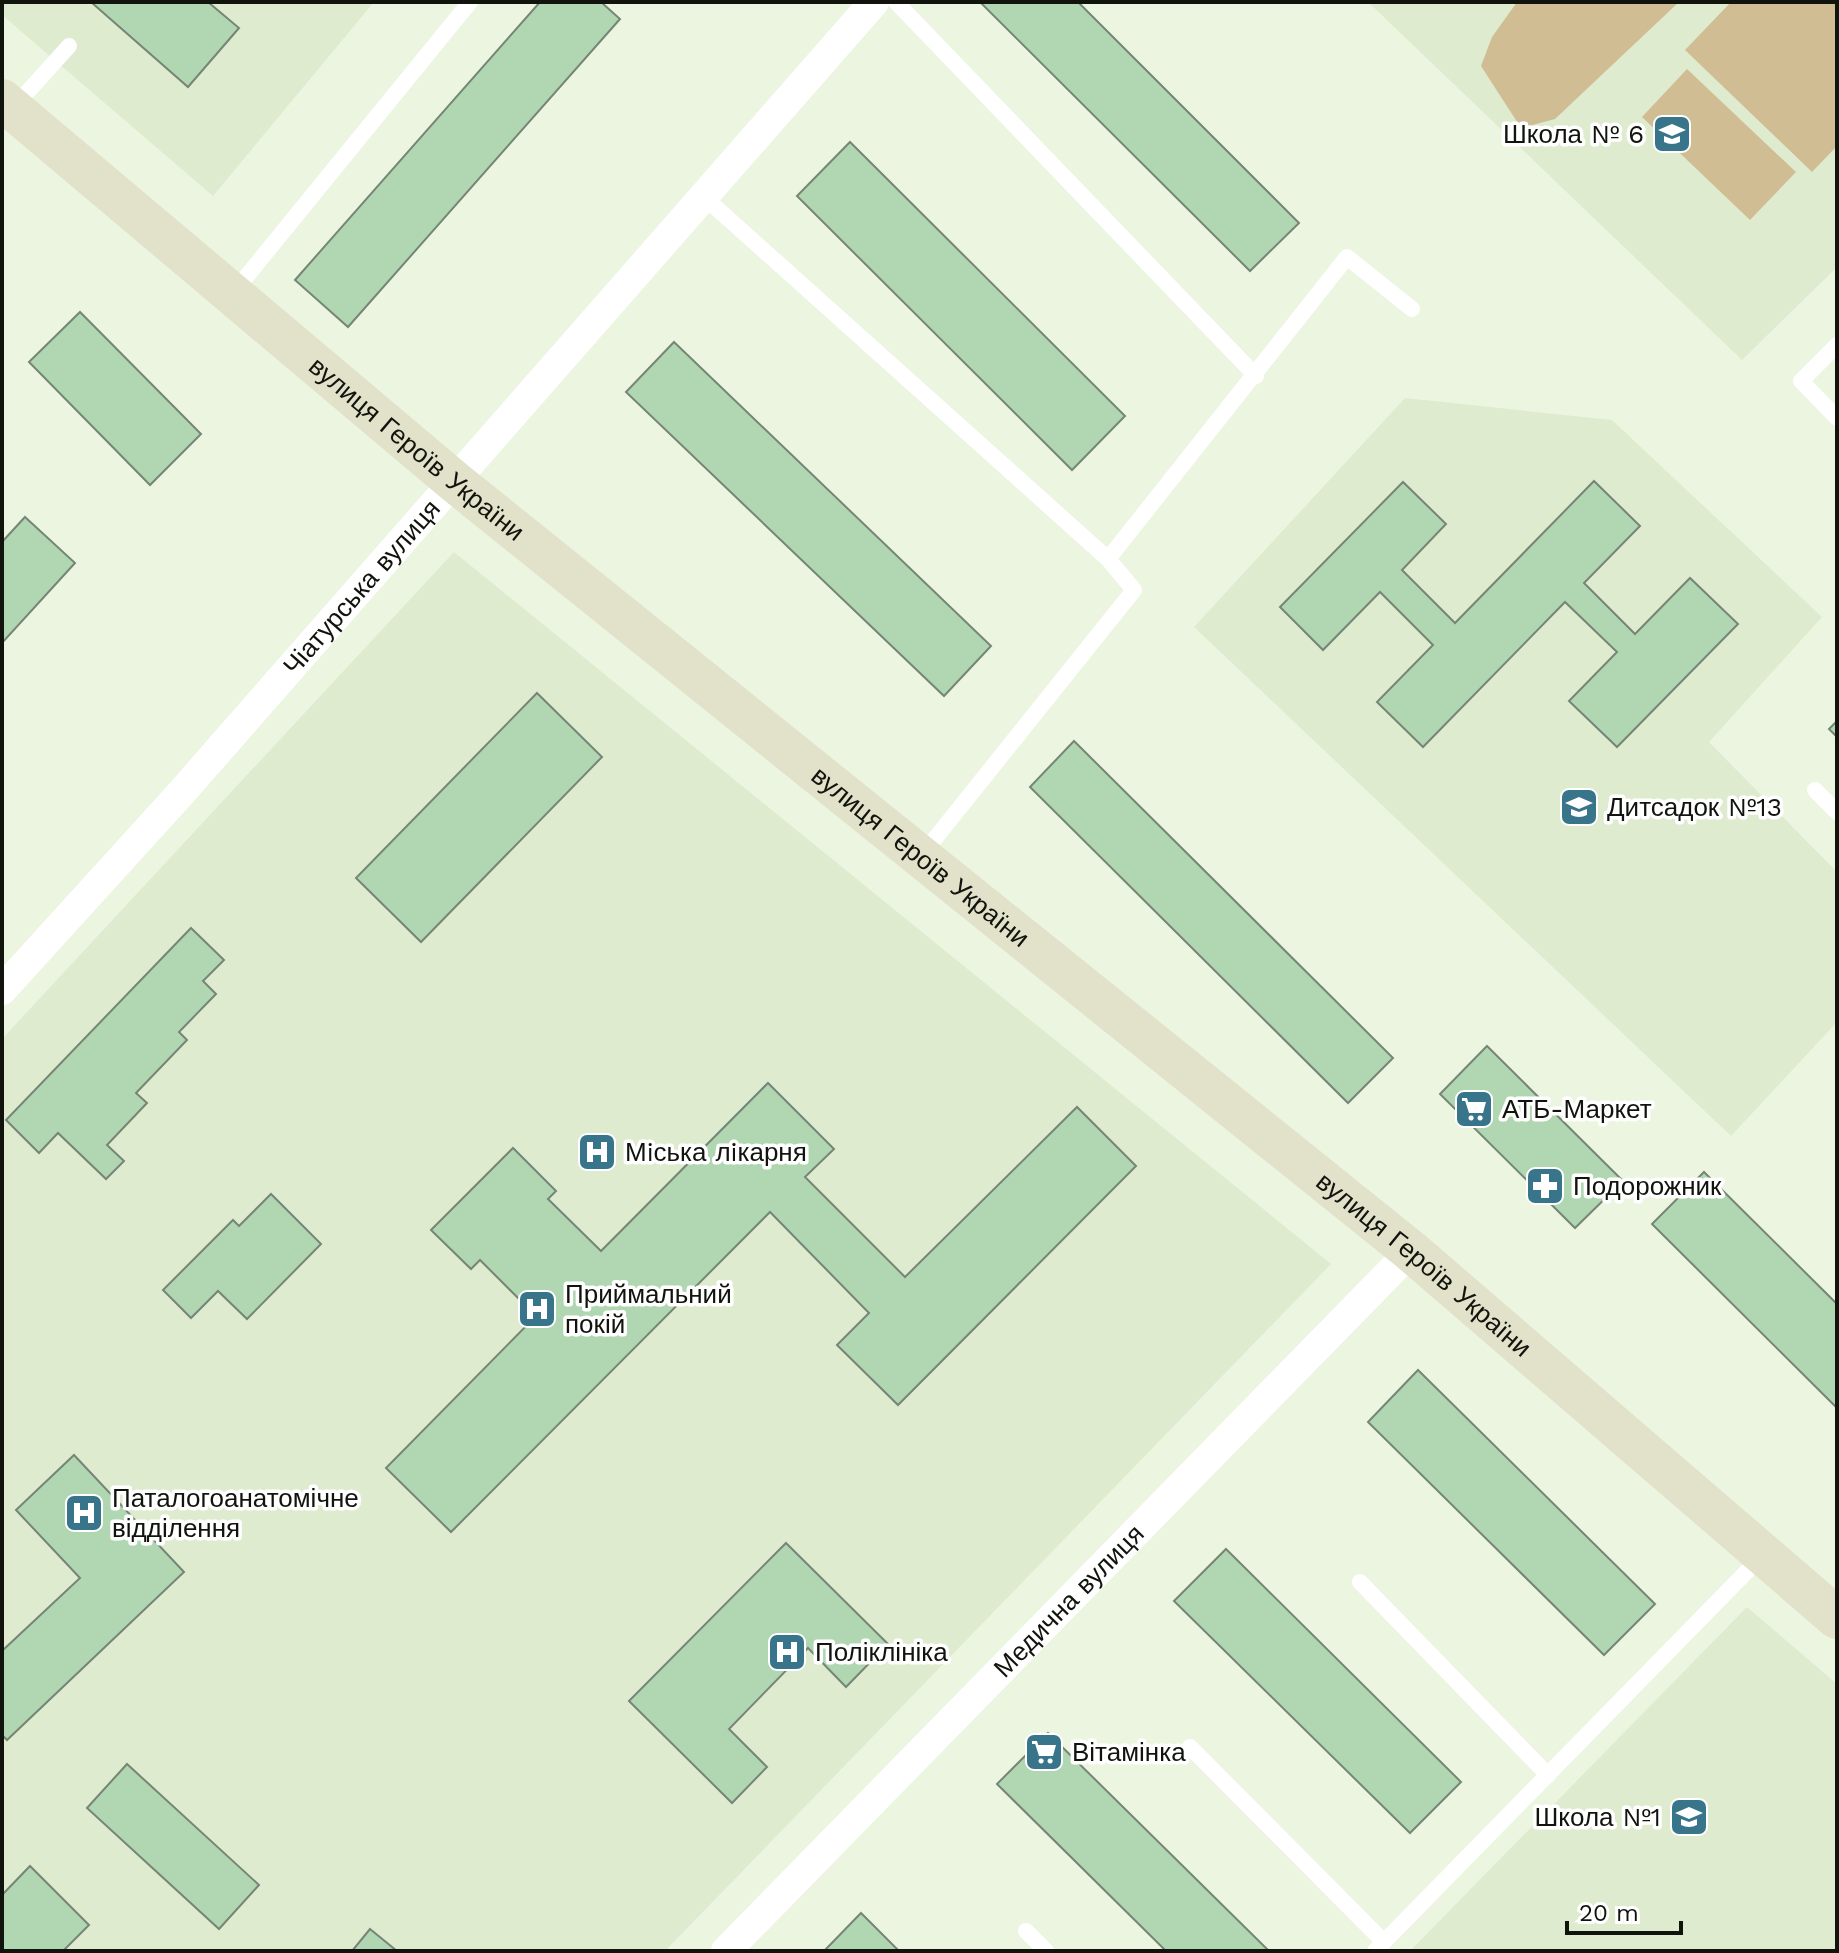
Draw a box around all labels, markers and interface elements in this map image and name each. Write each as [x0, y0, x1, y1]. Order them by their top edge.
school or university icon: Школа № 6 [1651, 113, 1693, 155]
place label: Школа № 6 [1503, 119, 1644, 149]
street label: вулиця Героїв України [303, 351, 530, 547]
street label: Чіатурська вулиця [277, 493, 446, 681]
street label: вулиця Героїв України [806, 760, 1035, 953]
school or university icon: Дитсадок №13 [1558, 786, 1600, 828]
place label: Дитсадок №13 [1607, 792, 1782, 822]
supermarket icon: АТБ-Маркет [1453, 1088, 1495, 1130]
place label: АТБ-Маркет [1502, 1094, 1652, 1124]
hospital icon: Мiська лiкарня [576, 1131, 618, 1173]
place label: Мiська лiкарня [625, 1137, 807, 1167]
pharmacy icon: Подорожник [1524, 1165, 1566, 1207]
street label: вулиця Героїв України [1311, 1166, 1537, 1363]
place label: Подорожник [1573, 1171, 1722, 1201]
place label: Приймальний покій [565, 1279, 732, 1339]
hospital icon: Приймальний покій [516, 1288, 558, 1330]
place label: Паталогоанатомічне відділення [112, 1483, 359, 1543]
hospital icon: Паталогоанатомічне відділення [63, 1492, 105, 1534]
street label: Медична вулиця [988, 1518, 1150, 1683]
hospital icon: Поліклініка [766, 1631, 808, 1673]
place label: Поліклініка [815, 1637, 948, 1667]
supermarket icon: Вітамінка [1023, 1731, 1065, 1773]
place label: Вітамінка [1072, 1737, 1186, 1767]
school or university icon: Школа №1 [1668, 1796, 1710, 1838]
place label: Школа №1 [1535, 1802, 1661, 1832]
scale bar [1567, 1885, 1681, 1935]
text: 20 m [1579, 1899, 1639, 1927]

